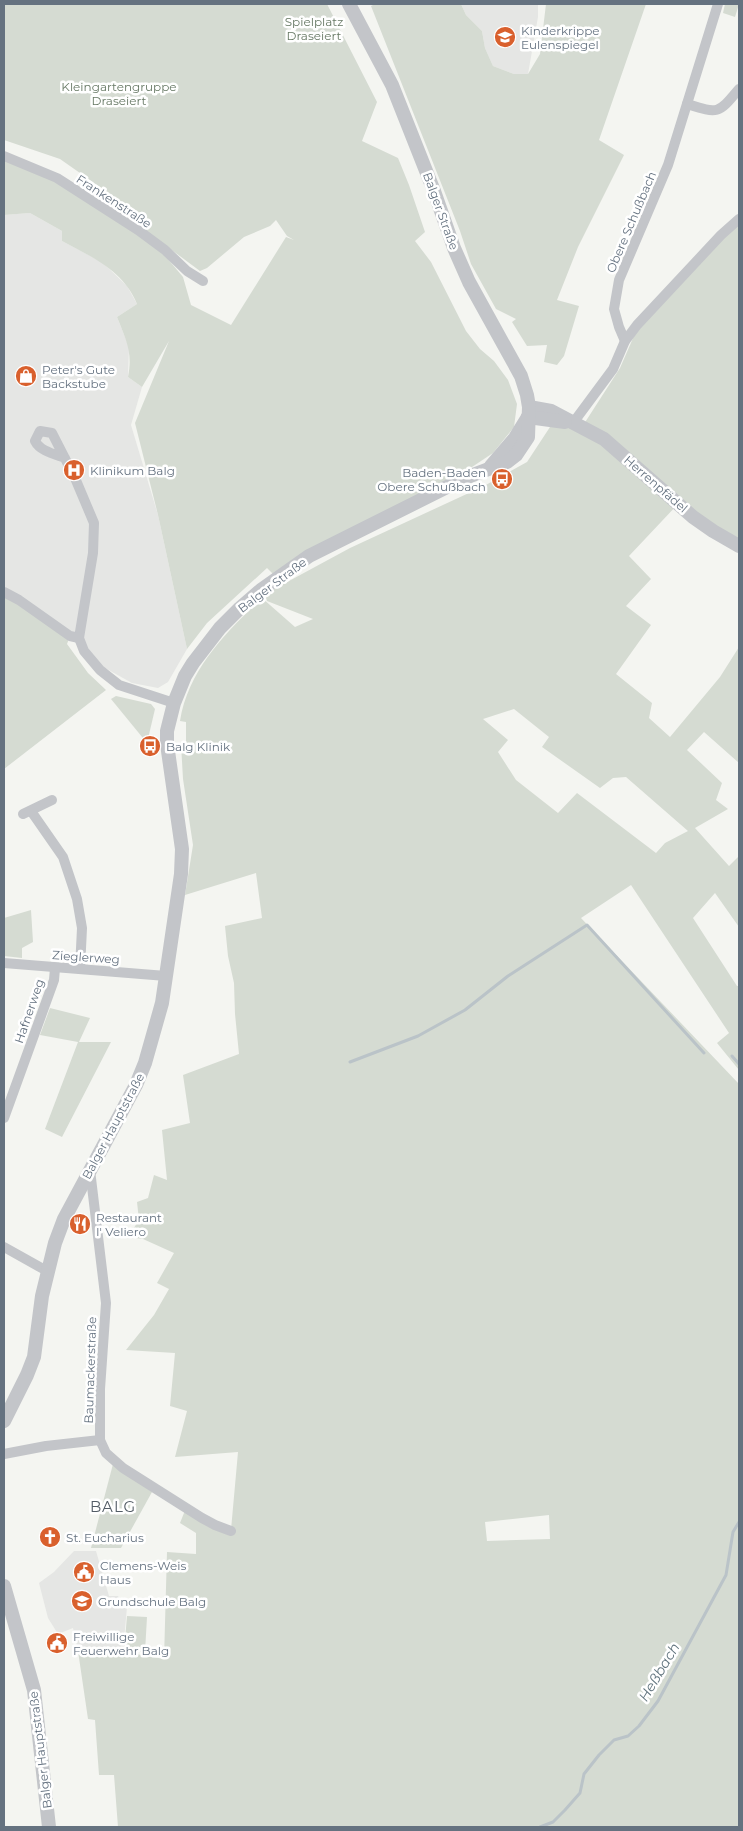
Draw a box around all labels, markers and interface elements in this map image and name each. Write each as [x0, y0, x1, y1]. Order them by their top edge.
park label: Spielplatz Draseiert [285, 14, 343, 43]
place label: Kinderkrippe Eulenspiegel [521, 23, 600, 52]
school or university icon: Kinderkrippe Eulenspiegel [493, 25, 517, 49]
park label: Kleingartengruppe Draseiert [61, 79, 177, 108]
street label: Obere Schußbach [603, 169, 659, 275]
street label: Balger Straße [420, 170, 462, 252]
street label: Frankenstraße [74, 171, 154, 231]
place label: Peter's Gute Backstube [42, 362, 115, 391]
shop icon: Peter's Gute Backstube [14, 364, 38, 388]
street label: Herrenpfädel [621, 452, 691, 516]
hospital icon: Klinikum Balg [62, 458, 86, 482]
place label: Klinikum Balg [90, 463, 175, 478]
place label: Baden-Baden Obere Schußbach [377, 465, 486, 494]
bus stop icon: Baden-Baden Obere Schußbach [490, 467, 514, 491]
street label: Balger Straße [235, 554, 309, 616]
bus stop icon: Balg Klinik [138, 734, 162, 758]
place label: Balg Klinik [166, 739, 231, 754]
street label: Zieglerweg [52, 947, 120, 967]
street label: Hafnerweg [11, 977, 47, 1045]
street label: Balger Hauptstraße [79, 1070, 147, 1182]
place label: Restaurant I' Veliero [96, 1210, 162, 1239]
restaurant icon: Restaurant I' Veliero [68, 1212, 92, 1236]
street label: Baumackerstraße [81, 1316, 99, 1424]
district label: BALG [90, 1497, 136, 1516]
church icon: St. Eucharius [38, 1525, 62, 1549]
place label: St. Eucharius [66, 1530, 144, 1545]
place label: Clemens-Weis Haus [100, 1558, 186, 1587]
public building icon: Clemens-Weis Haus [72, 1560, 96, 1584]
school or university icon: Grundschule Balg [70, 1589, 94, 1613]
place label: Grundschule Balg [98, 1594, 206, 1609]
place label: Freiwillige Feuerwehr Balg [73, 1629, 169, 1658]
public building icon: Freiwillige Feuerwehr Balg [45, 1631, 69, 1655]
water label: Heßbach [634, 1639, 684, 1705]
street label: Balger Hauptstraße [25, 1690, 55, 1810]

